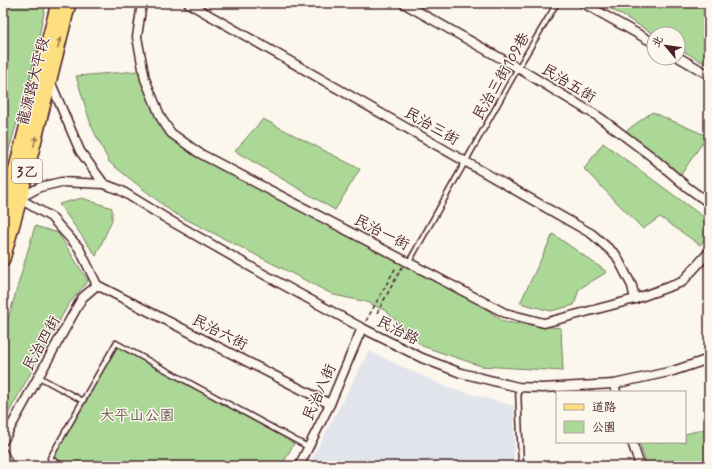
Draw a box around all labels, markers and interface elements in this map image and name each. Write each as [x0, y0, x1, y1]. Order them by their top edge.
north arrow [646, 26, 686, 66]
street label: 民治三街109巷 [469, 29, 535, 124]
text: 北 [649, 33, 667, 50]
street label: 龍源路大平段 [13, 35, 55, 127]
one-way arrow [57, 37, 63, 50]
street label: 民治五街 [538, 60, 599, 108]
street label: 民治三街 [401, 103, 462, 151]
one-way arrow [32, 134, 38, 146]
road number: 3乙 [12, 159, 42, 183]
street label: 民治一街 [350, 210, 413, 255]
street label: 民治六街 [188, 310, 251, 355]
street label: 民治四街 [19, 312, 65, 375]
street label: 民治路 [373, 312, 422, 350]
street label: 民治八街 [299, 361, 341, 424]
legend [556, 391, 686, 443]
text: 道路 [592, 400, 616, 416]
park label: 大平山公園 [99, 406, 175, 426]
text: 公園 [592, 420, 616, 436]

